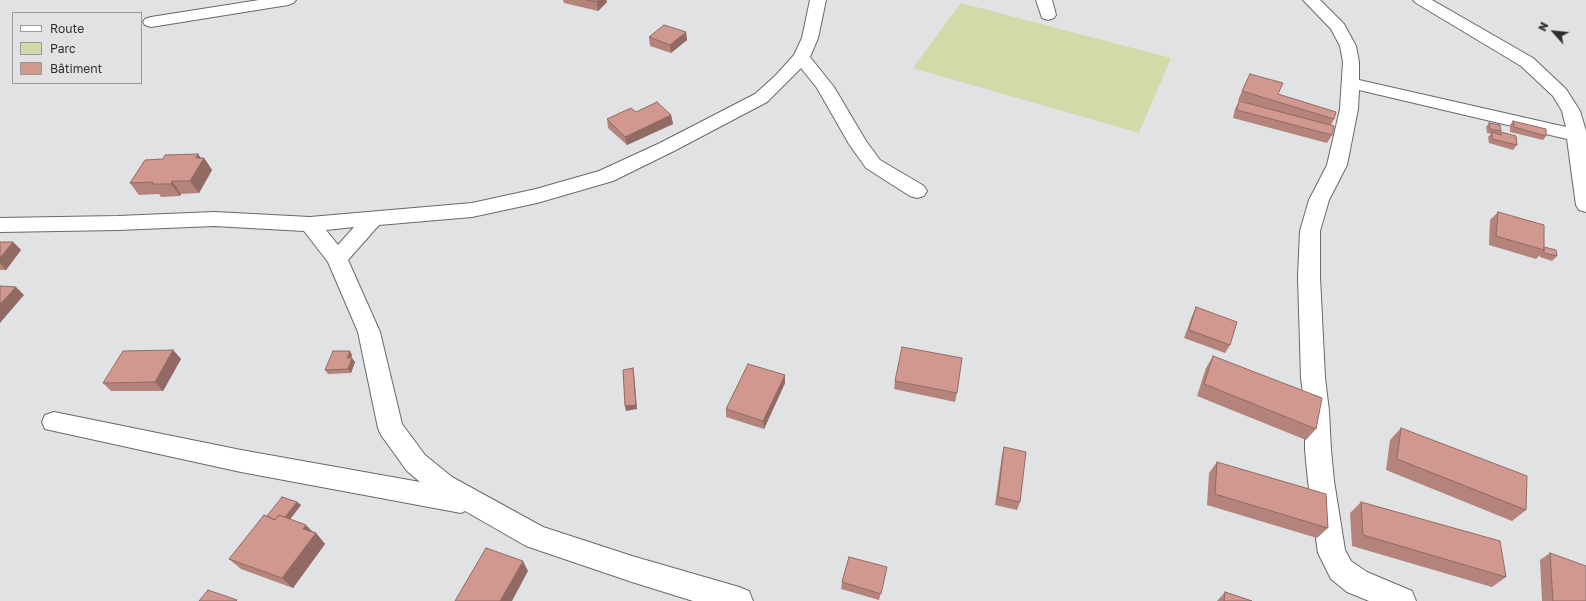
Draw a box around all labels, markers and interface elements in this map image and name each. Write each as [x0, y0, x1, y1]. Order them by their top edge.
legend [12, 12, 142, 84]
north arrow [1534, 12, 1574, 52]
text: N [1535, 20, 1551, 33]
text: Route [50, 21, 84, 36]
text: Parc [50, 41, 76, 56]
text: Bâtiment [50, 61, 102, 76]

